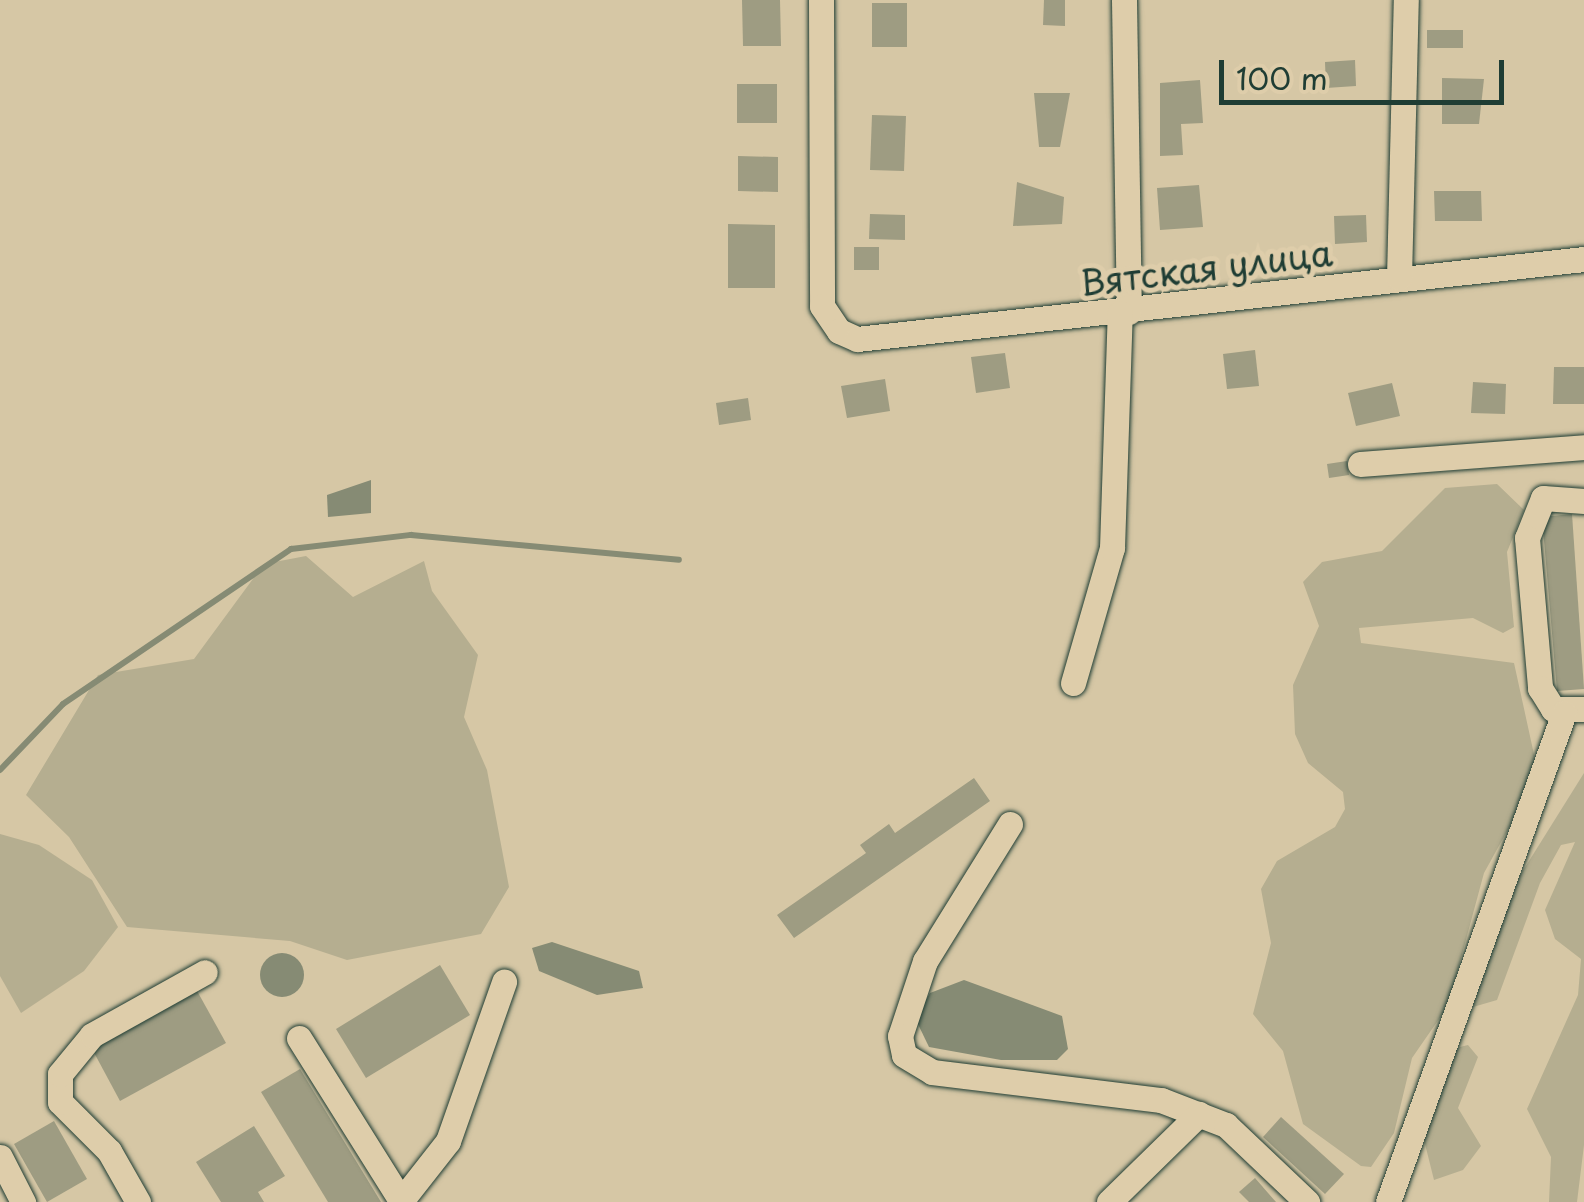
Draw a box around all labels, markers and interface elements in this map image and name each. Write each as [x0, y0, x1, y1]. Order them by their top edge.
scale bar [1224, 40, 1509, 102]
text: 100 m [1236, 55, 1328, 100]
street label: Вятская улица [1076, 231, 1336, 303]

